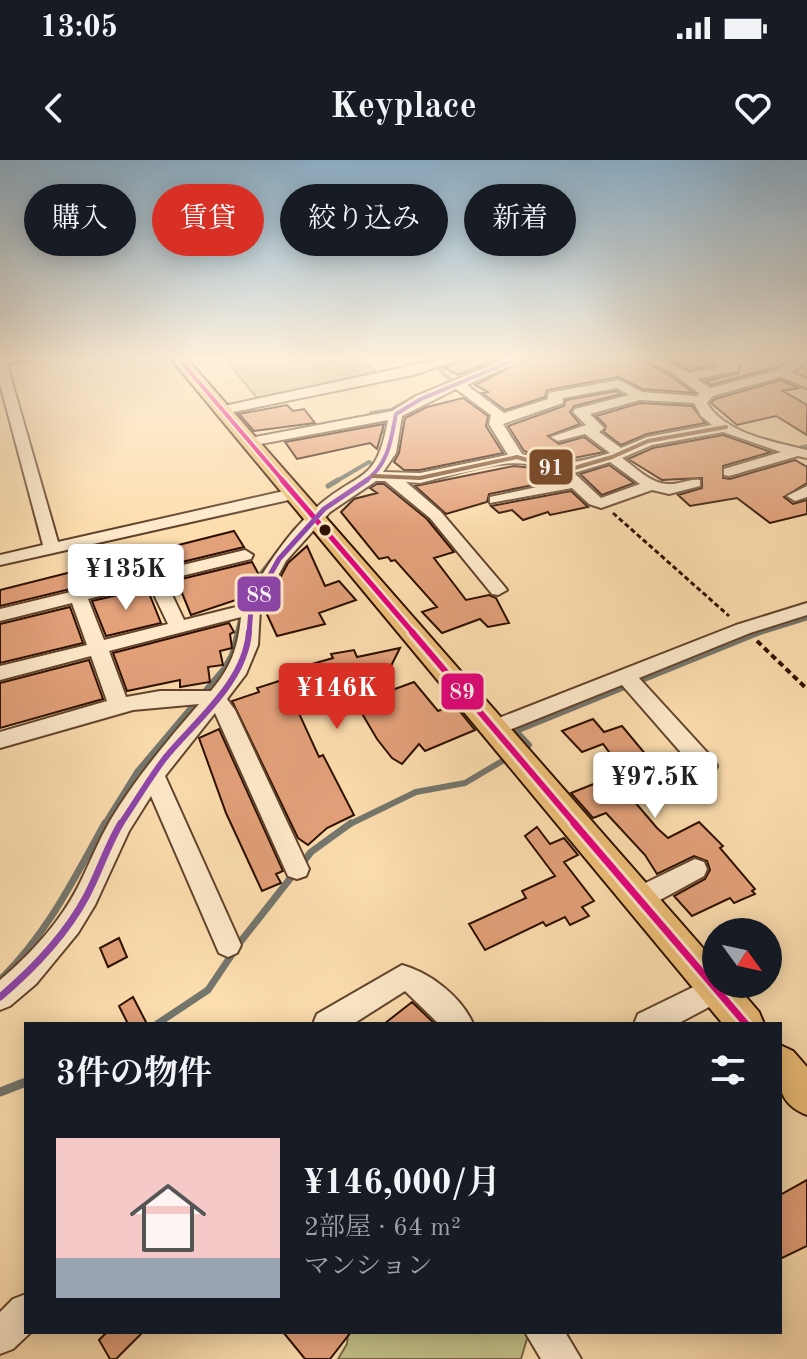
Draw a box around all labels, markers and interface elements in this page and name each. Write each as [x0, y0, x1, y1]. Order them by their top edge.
text: 13:05 [40, 13, 118, 43]
icon: back [32, 86, 76, 130]
icon: heart [731, 86, 775, 130]
text: Keyplace [330, 90, 477, 126]
chip: 購入 [24, 184, 136, 256]
chip: 賃貸 [152, 184, 264, 256]
chip: 絞り込み [280, 184, 448, 256]
chip: 新着 [464, 184, 576, 256]
line badge: 91 [528, 448, 574, 486]
text: 91 [538, 458, 564, 480]
unlabelled marker [317, 522, 333, 538]
pin: ¥135K [70, 544, 182, 612]
text: ¥135K [86, 557, 166, 583]
line badge: 88 [236, 575, 282, 613]
text: 88 [246, 585, 272, 607]
pin: ¥146K [281, 663, 393, 731]
line badge: 89 [440, 672, 485, 711]
text: ¥146K [297, 676, 377, 702]
text: 89 [449, 682, 475, 704]
pin: ¥97.5K [590, 752, 720, 820]
text: ¥97.5K [611, 765, 699, 791]
north arrow [702, 918, 782, 998]
map controls [702, 918, 782, 998]
icon: filters [706, 1048, 750, 1092]
text: 3件の物件 [56, 1058, 212, 1092]
text: ¥146,000/月 [304, 1167, 501, 1201]
icon: home [120, 1170, 216, 1266]
text: 2部屋 · 64 m² [304, 1215, 461, 1241]
text: マンション [304, 1254, 433, 1280]

